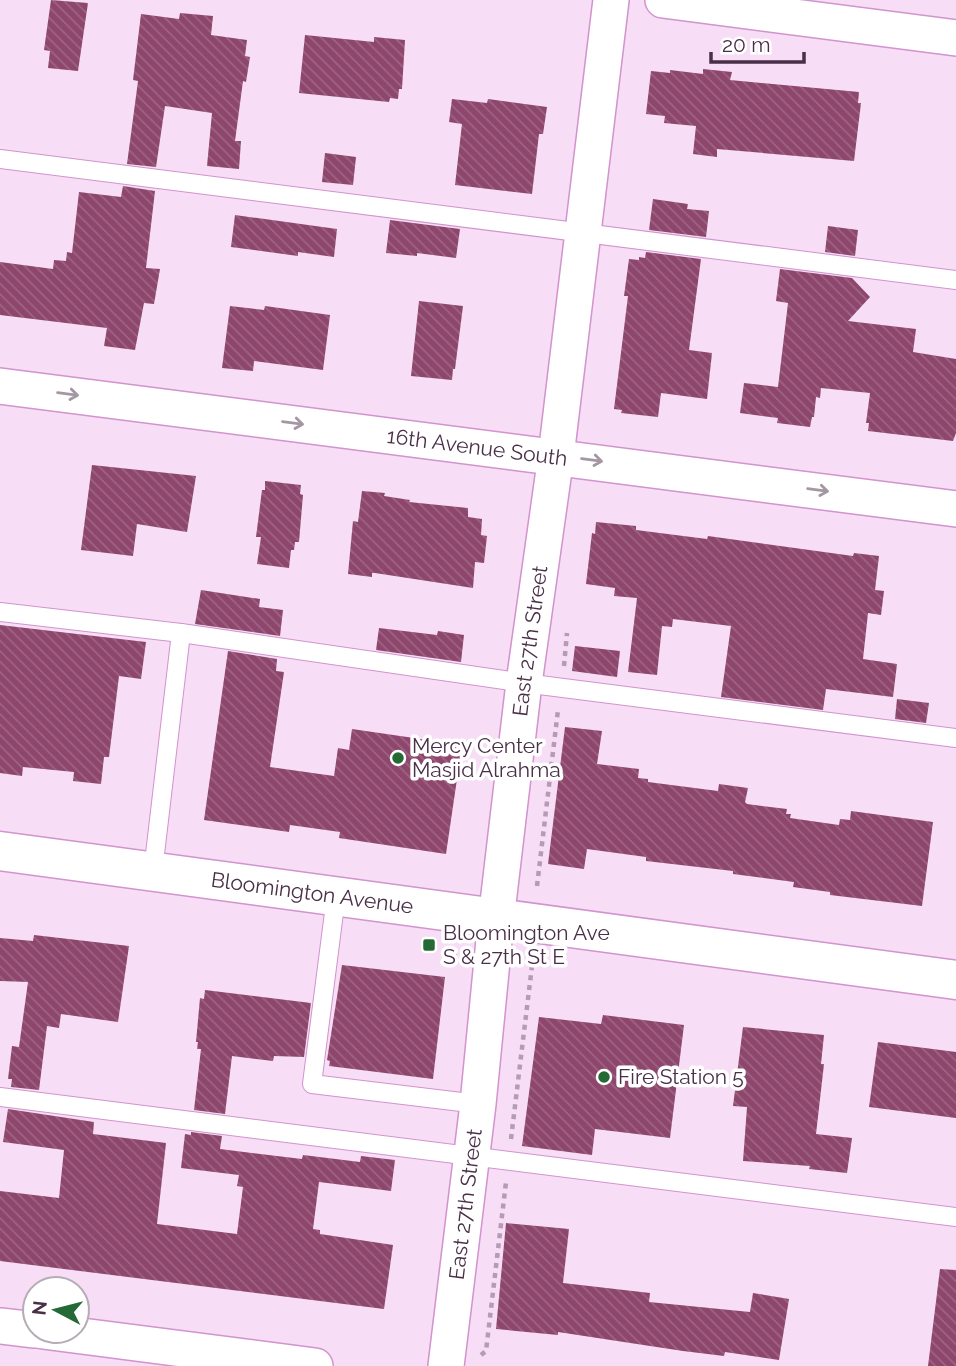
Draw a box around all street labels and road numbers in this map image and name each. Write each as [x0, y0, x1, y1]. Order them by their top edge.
street label: 16th Avenue South [385, 423, 569, 471]
street label: East 27th Street [507, 564, 552, 718]
street label: Bloomington Avenue [210, 867, 415, 919]
street label: East 27th Street [444, 1127, 487, 1281]

